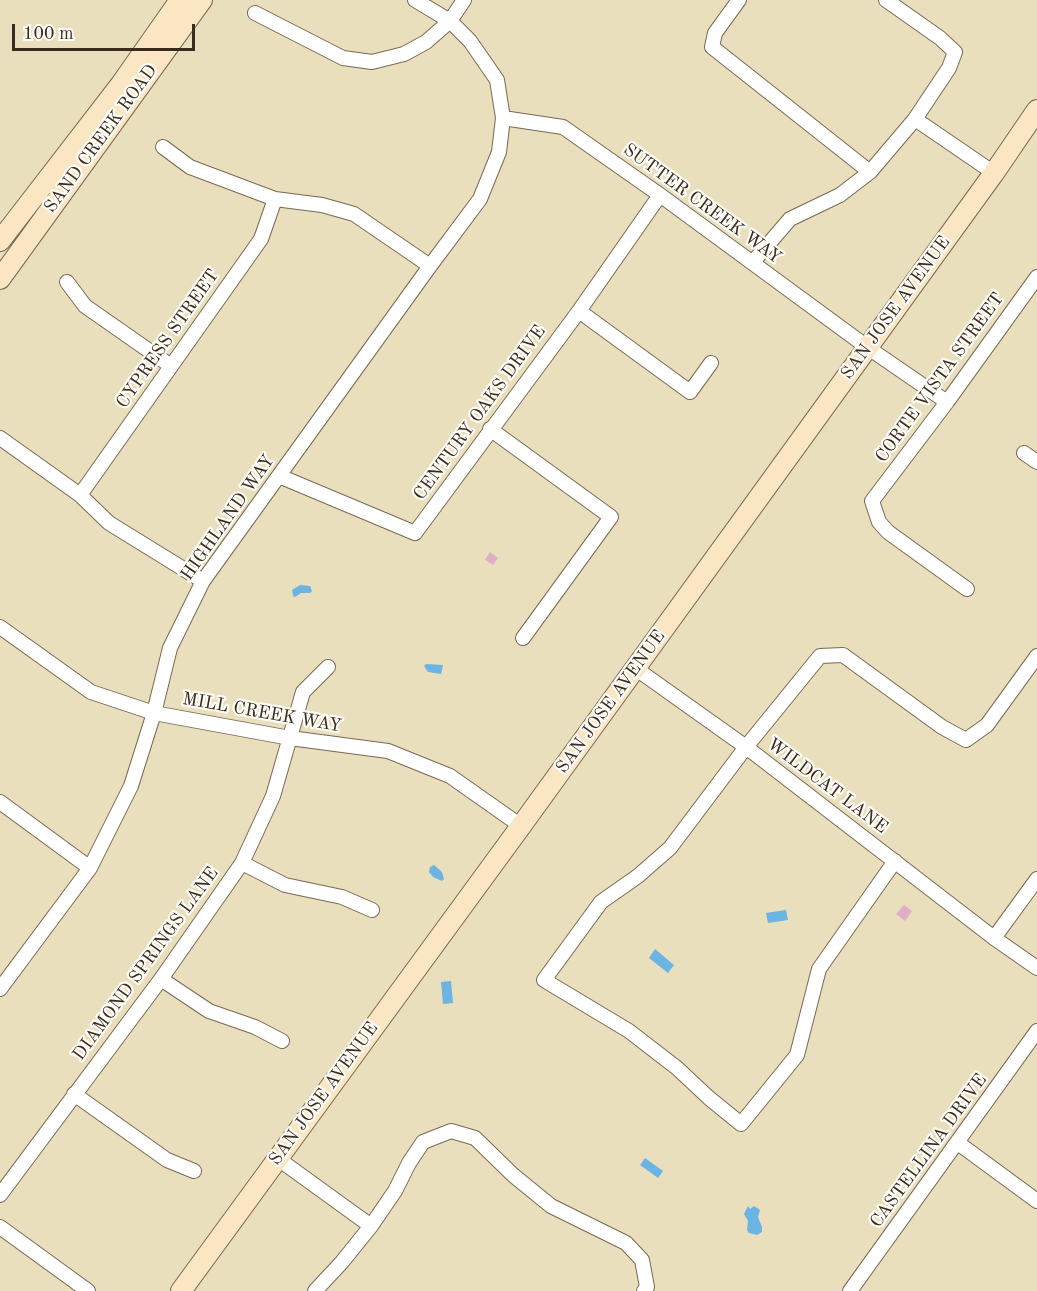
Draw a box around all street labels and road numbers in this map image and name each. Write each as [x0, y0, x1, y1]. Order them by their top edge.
street label: SAND CREEK ROAD [40, 61, 162, 217]
street label: SUTTER CREEK WAY [619, 139, 785, 269]
street label: SAN JOSE AVENUE [837, 232, 955, 384]
street label: CYPRESS STREET [112, 265, 224, 413]
street label: CORTE VISTA STREET [871, 289, 1009, 467]
street label: CENTURY OAKS DRIVE [409, 321, 551, 505]
street label: HIGHLAND WAY [177, 451, 279, 585]
street label: SAN JOSE AVENUE [552, 626, 670, 778]
street label: MILL CREEK WAY [181, 688, 343, 738]
street label: WILDCAT LANE [762, 734, 892, 838]
street label: DIAMOND SPRINGS LANE [68, 863, 224, 1065]
street label: SAN JOSE AVENUE [265, 1018, 383, 1170]
street label: CASTELLINA DRIVE [866, 1070, 992, 1232]

